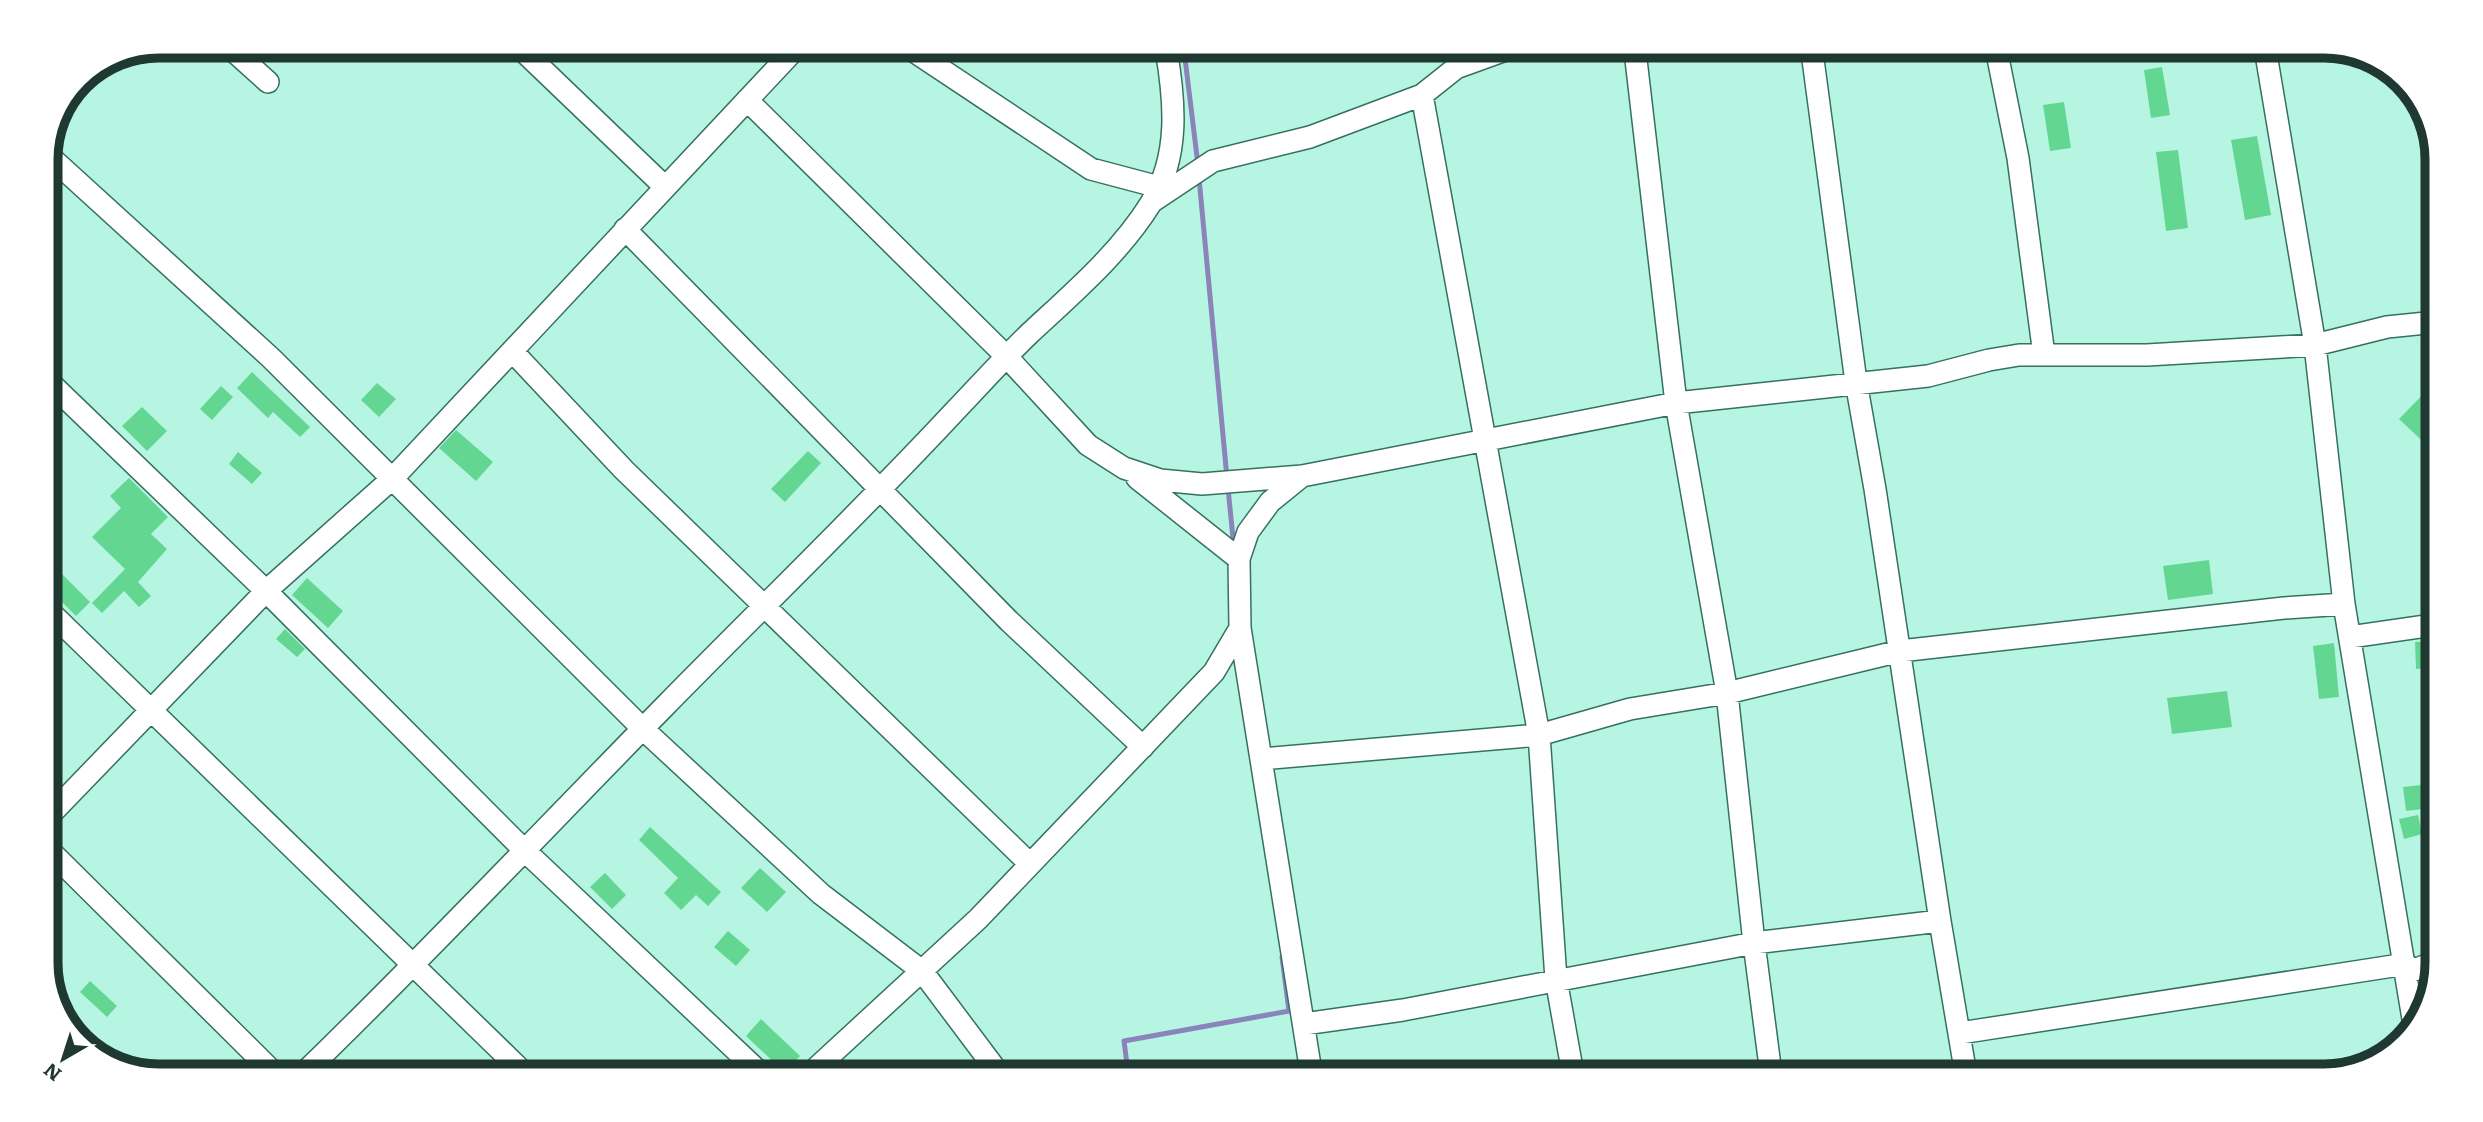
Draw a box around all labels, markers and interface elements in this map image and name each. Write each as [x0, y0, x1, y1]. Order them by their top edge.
north arrow [28, 1024, 98, 1094]
text: N [37, 1057, 67, 1089]

